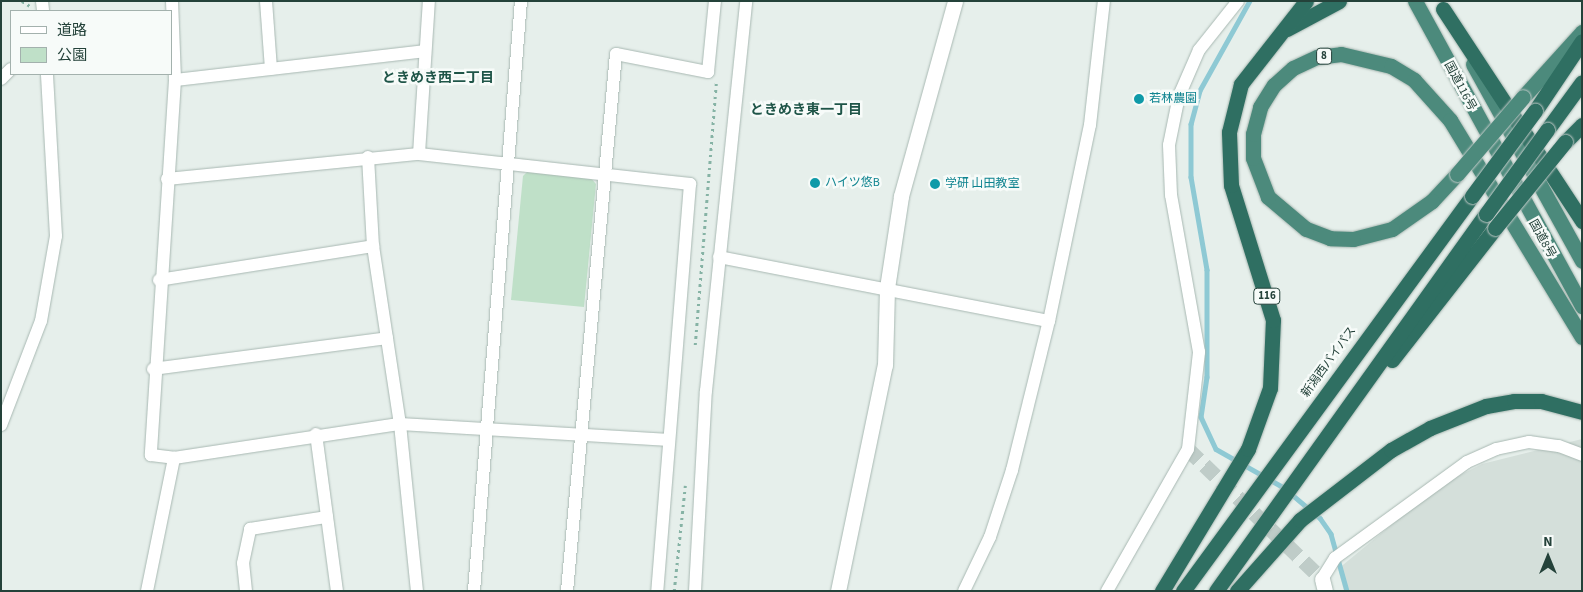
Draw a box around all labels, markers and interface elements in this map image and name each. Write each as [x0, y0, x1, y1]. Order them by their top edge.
legend [10, 10, 172, 75]
text: 道路 [57, 20, 87, 41]
text: 公園 [57, 45, 87, 66]
road number: 8 [1315, 48, 1333, 64]
street label: 国道116号 [1441, 59, 1479, 113]
district label: ときめき西二丁目 [382, 70, 494, 86]
place label: 若林農園 [1149, 92, 1197, 106]
marker: 若林農園 [1133, 93, 1145, 105]
district label: ときめき東一丁目 [750, 102, 862, 118]
place label: ハイツ悠B [825, 176, 880, 190]
marker: ハイツ悠B [809, 177, 821, 189]
place label: 学研 山田教室 [945, 177, 1019, 191]
marker: 学研 山田教室 [929, 178, 941, 190]
street label: 国道8号 [1526, 217, 1558, 261]
road number: 116 [1253, 288, 1281, 304]
street label: 新潟西バイパス [1298, 324, 1360, 400]
north arrow [1523, 532, 1573, 582]
text: N [1543, 532, 1553, 552]

